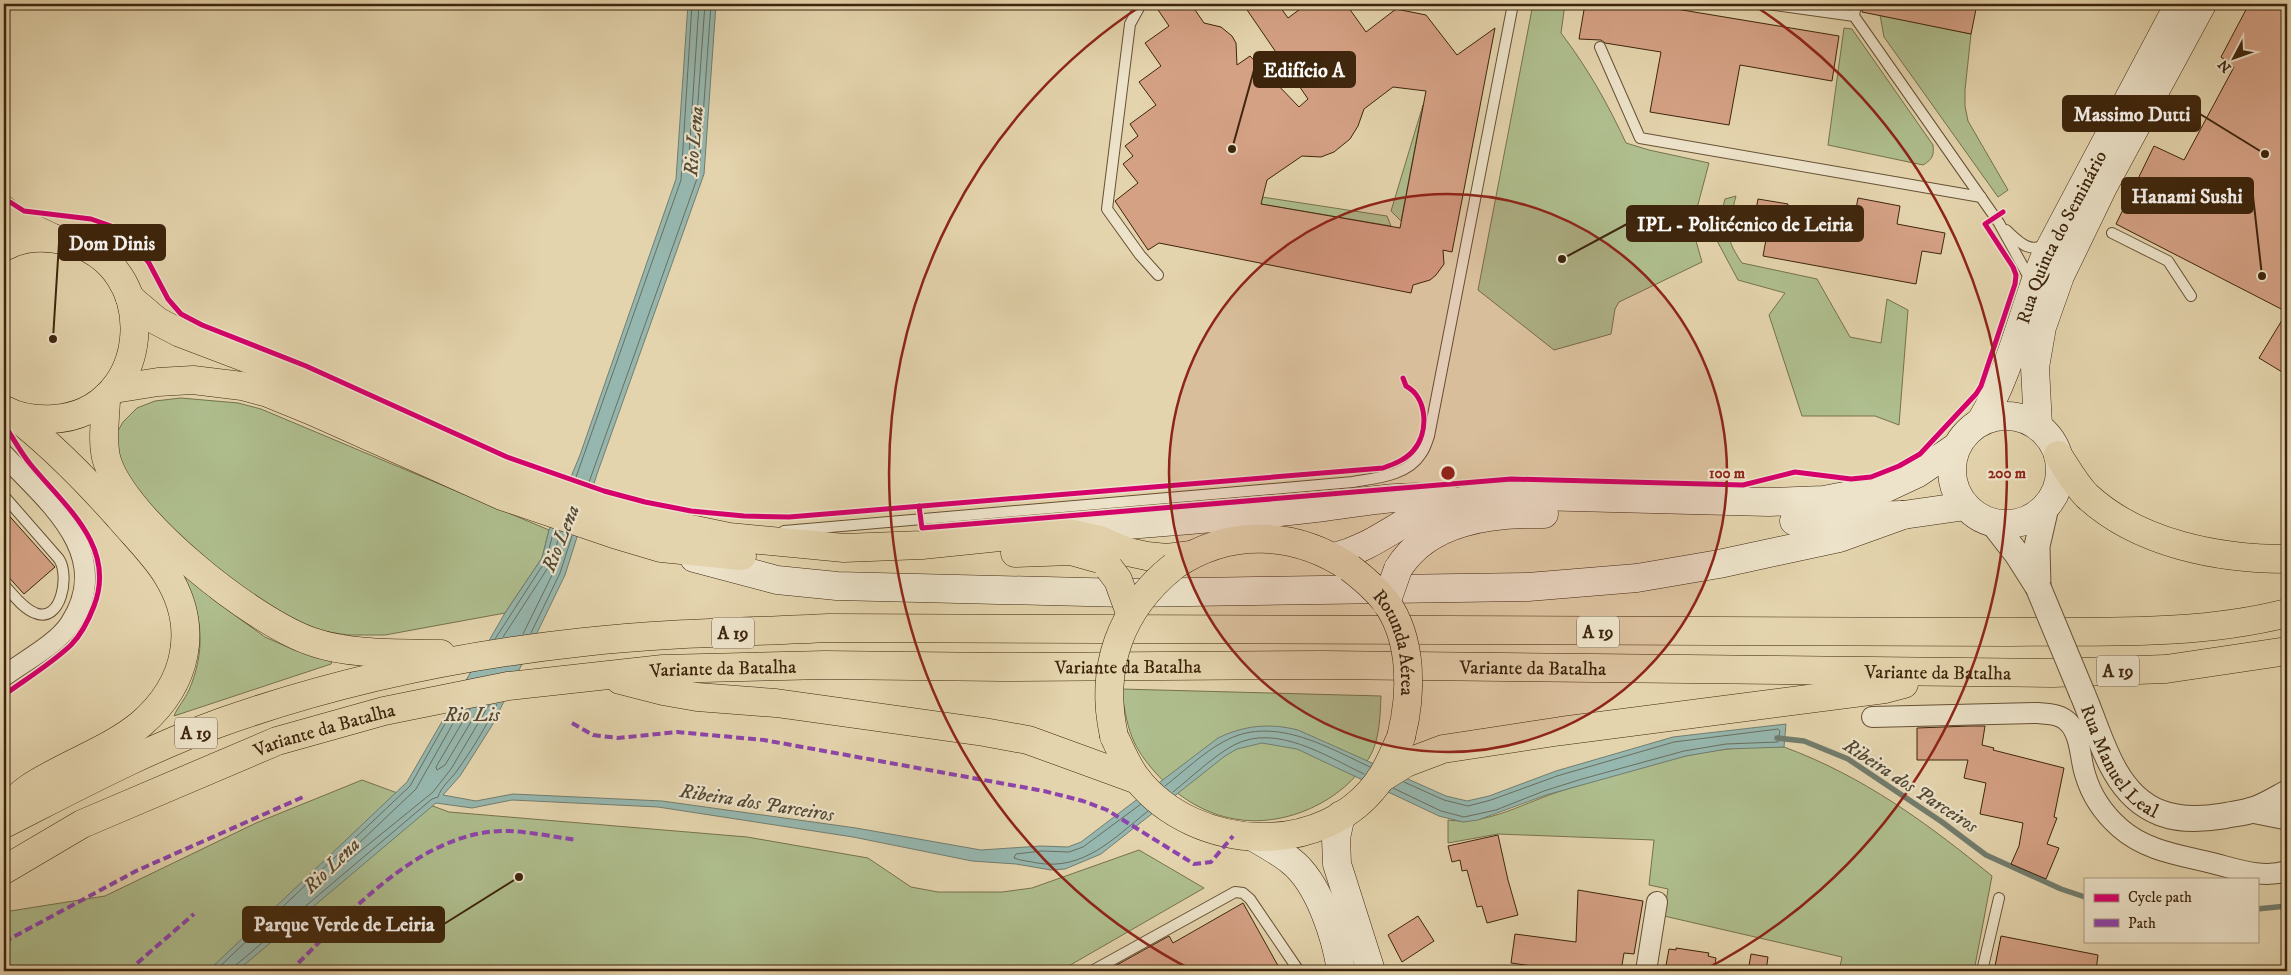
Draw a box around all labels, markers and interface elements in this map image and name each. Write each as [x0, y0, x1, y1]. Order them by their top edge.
north arrow [2208, 32, 2258, 82]
callout: Edifício A [1254, 52, 1355, 87]
text: N [2214, 55, 2236, 76]
text: Edifício A [1263, 59, 1346, 84]
callout: Massimo Dutti [2063, 96, 2200, 131]
text: Massimo Dutti [2074, 103, 2190, 128]
water label: Rio Lena [679, 105, 710, 178]
street label: Rua Quinta do Seminário [2012, 147, 2112, 327]
callout: Hanami Sushi [2122, 178, 2253, 213]
text: Hanami Sushi [2131, 185, 2243, 210]
callout: IPL - Politécnico de Leiria [1627, 206, 1863, 241]
text: IPL - Politécnico de Leiria [1637, 213, 1853, 238]
callout: Dom Dinis [59, 225, 165, 260]
text: Dom Dinis [69, 232, 155, 257]
centre of rings [1439, 464, 1457, 482]
text: 100 m [1709, 464, 1746, 483]
text: 200 m [1988, 464, 2027, 483]
water label: Rio Lena [536, 502, 586, 577]
street label: Rotunda Aérea [1368, 585, 1418, 696]
road number: A 19 [1577, 616, 1619, 648]
road number: A 19 [712, 618, 754, 648]
street label: Variante da Batalha [648, 656, 797, 683]
street label: Variante da Batalha [1054, 656, 1201, 680]
street label: Variante da Batalha [1458, 656, 1606, 681]
road number: A 19 [2097, 656, 2139, 686]
street label: Variante da Batalha [1863, 661, 2011, 686]
street label: Variante da Batalha [249, 699, 397, 763]
street label: Rua Manuel Leal [2075, 702, 2162, 824]
water label: Rio Lis [443, 703, 501, 728]
road number: A 19 [175, 718, 217, 748]
water label: Ribeira dos Parceiros [1837, 733, 1983, 840]
water label: Ribeira dos Parceiros [677, 779, 836, 828]
water label: Rio Lena [298, 833, 366, 900]
legend [2084, 878, 2258, 942]
text: Cycle path [2128, 888, 2192, 907]
callout: Parque Verde de Leiria [243, 907, 444, 942]
text: Parque Verde de Leiria [254, 913, 435, 938]
text: Path [2128, 914, 2156, 933]

